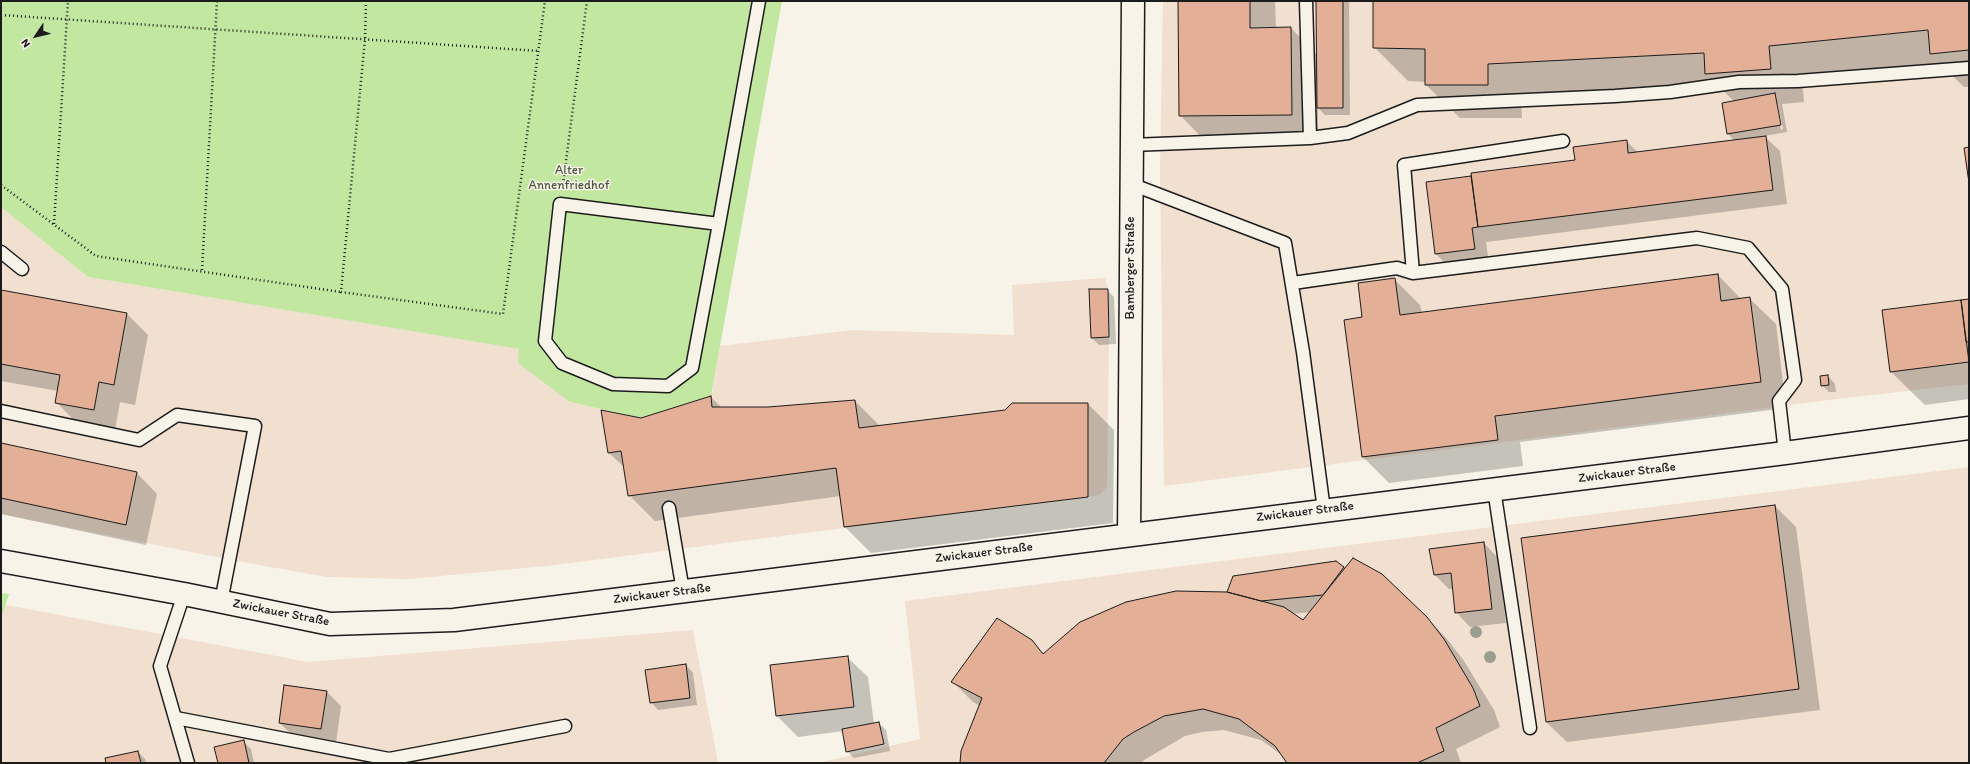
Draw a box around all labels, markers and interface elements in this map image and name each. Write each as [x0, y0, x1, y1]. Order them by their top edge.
north arrow [16, 16, 56, 56]
text: N [18, 36, 33, 50]
park label: Alter Annenfriedhof [528, 163, 610, 194]
street label: Bamberger Straße [1123, 217, 1139, 319]
street label: Zwickauer Straße [1577, 459, 1677, 487]
street label: Zwickauer Straße [1255, 498, 1355, 526]
street label: Zwickauer Straße [934, 539, 1034, 567]
street label: Zwickauer Straße [612, 580, 712, 608]
street label: Zwickauer Straße [231, 596, 331, 630]

